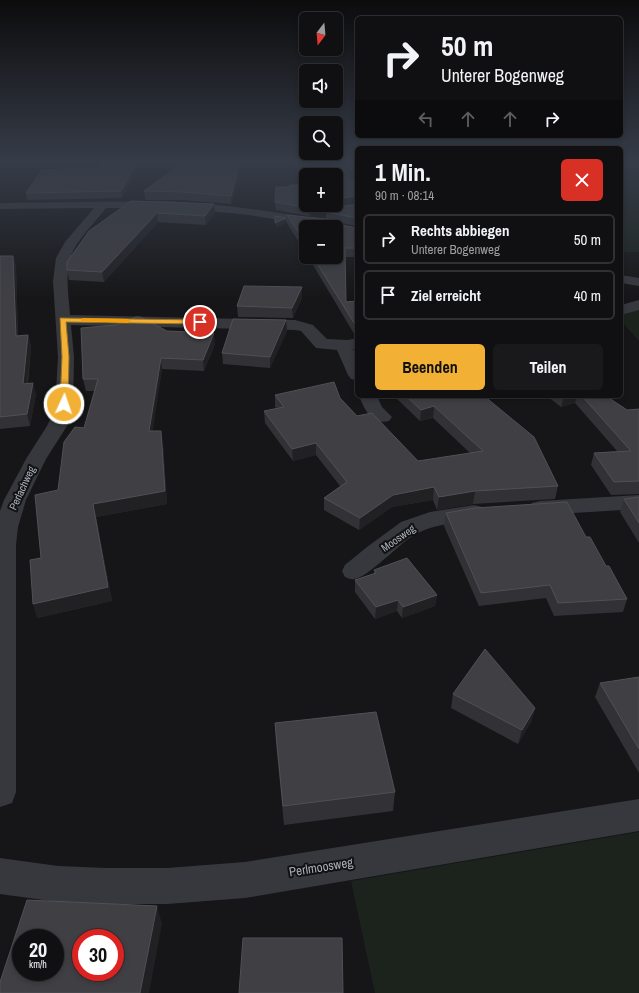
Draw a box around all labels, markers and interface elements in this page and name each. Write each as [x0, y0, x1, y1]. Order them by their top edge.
north arrow [299, 12, 343, 56]
map controls [299, 12, 343, 264]
text: 50 m [441, 27, 493, 65]
icon: right [375, 32, 427, 84]
text: Unterer Bogenweg [441, 63, 564, 88]
button: sound [299, 64, 343, 108]
icon: left [415, 108, 437, 130]
icon: ahead [457, 108, 479, 130]
icon: ahead [499, 108, 521, 130]
icon: right [541, 108, 563, 130]
button: search [299, 116, 343, 160]
text: 1 Min. [375, 156, 431, 188]
button: close [561, 159, 603, 201]
button: + [299, 168, 343, 212]
text: 90 m · 08:14 [375, 187, 434, 204]
button: − [299, 220, 343, 264]
text: Rechts abbiegen [411, 220, 509, 241]
icon: right [377, 228, 399, 250]
text: 50 m [574, 229, 601, 250]
text: Unterer Bogenweg [411, 241, 500, 258]
icon: arrive [377, 284, 399, 306]
text: Ziel erreicht [411, 285, 481, 306]
text: 40 m [574, 285, 601, 306]
pin [183, 305, 217, 339]
icon: arrive [189, 311, 211, 333]
button: Beenden [375, 344, 485, 390]
button: Teilen [493, 344, 603, 390]
position arrow [43, 383, 85, 425]
street label: Perlachweg [6, 464, 38, 512]
street label: Moosweg [378, 521, 418, 555]
street label: Perlmoosweg [288, 854, 354, 880]
speed limit sign: 30 [72, 929, 124, 981]
text: 20 [29, 936, 47, 963]
text: km/h [29, 958, 47, 971]

